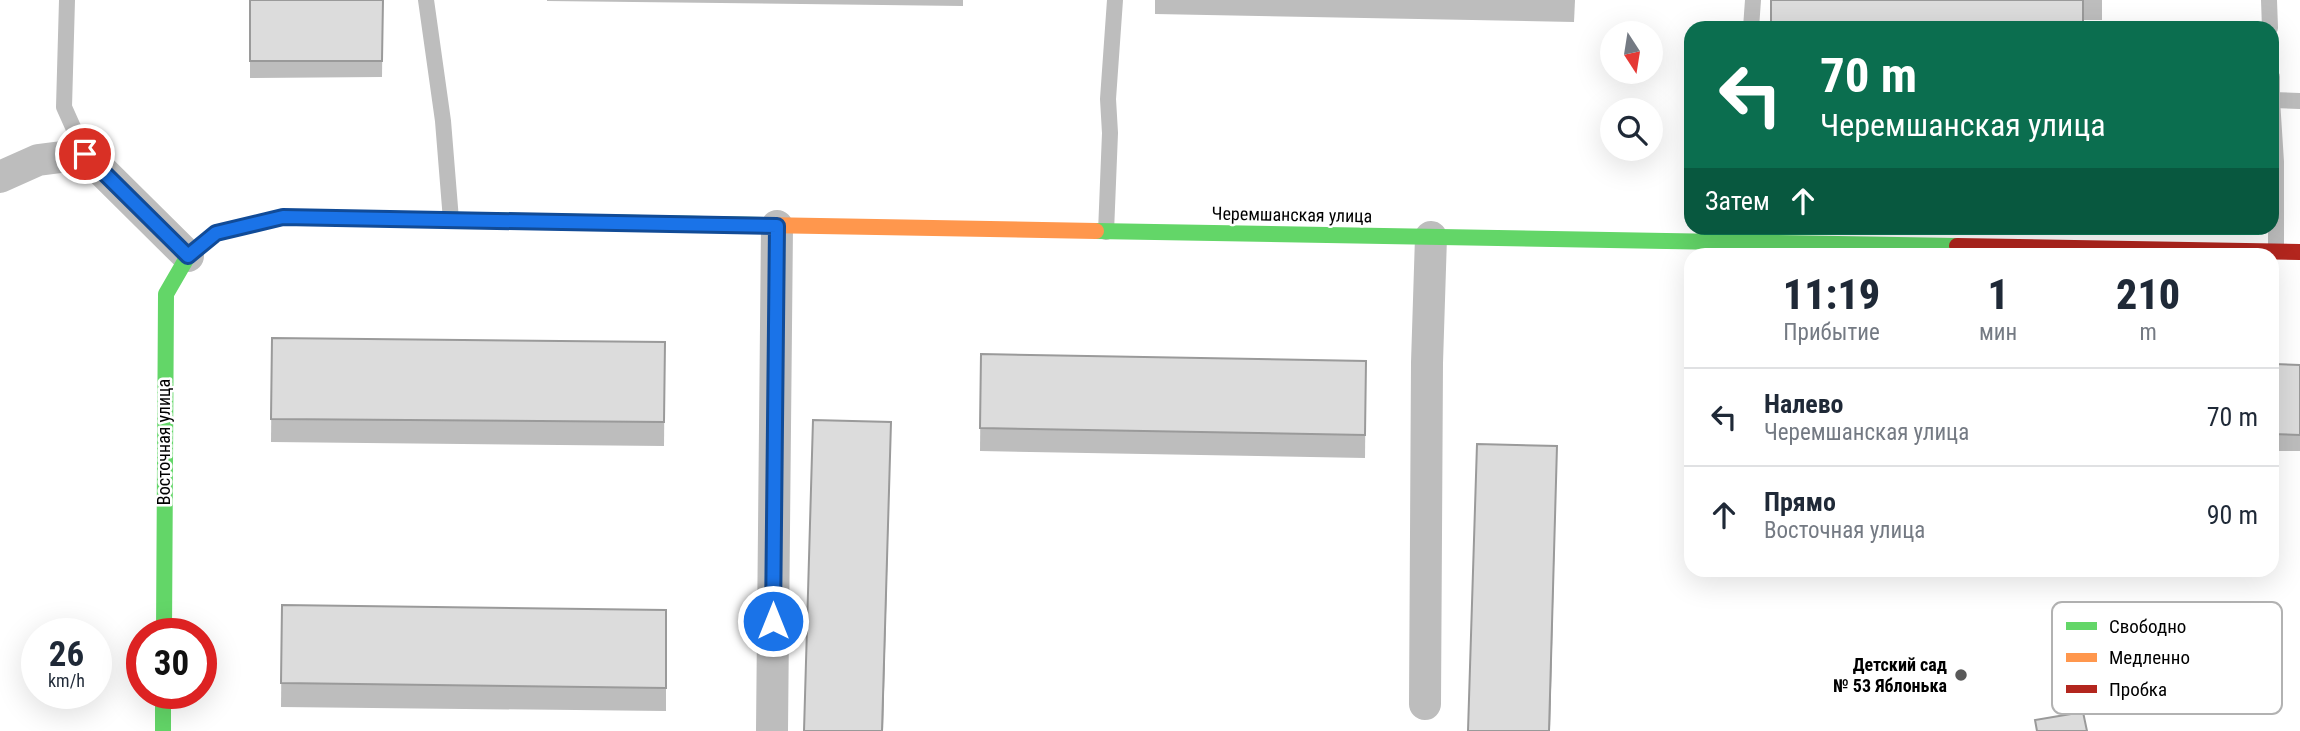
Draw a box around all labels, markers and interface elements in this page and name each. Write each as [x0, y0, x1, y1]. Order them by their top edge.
north arrow [1600, 21, 1662, 84]
map controls [1600, 21, 1663, 161]
text: 70 m [1820, 47, 1917, 104]
icon: left [1705, 49, 1796, 140]
button: search [1600, 98, 1663, 161]
text: Черемшанская улица [1820, 106, 2106, 144]
pin [55, 124, 115, 184]
icon: arrive [66, 135, 104, 173]
icon: ahead [1784, 182, 1822, 220]
text: Затем [1705, 186, 1770, 216]
street label: Черемшанская улица [1212, 203, 1372, 226]
text: 11:19 [1783, 270, 1880, 319]
text: 1 [1987, 270, 2009, 319]
text: 210 [2116, 270, 2180, 319]
text: Прибытие [1783, 319, 1880, 346]
text: мин [1979, 319, 2017, 346]
text: m [2139, 319, 2157, 346]
street label: Восточная улица [153, 379, 174, 505]
text: Налево [1764, 389, 1844, 419]
icon: left [1705, 398, 1743, 436]
text: 70 m [2207, 402, 2258, 432]
text: Черемшанская улица [1764, 419, 1969, 446]
text: Прямо [1764, 487, 1836, 517]
icon: ahead [1705, 496, 1743, 534]
text: 90 m [2207, 500, 2258, 530]
text: Восточная улица [1764, 517, 1925, 544]
position arrow [736, 584, 810, 658]
legend [2052, 602, 2282, 714]
text: Свободно [2109, 615, 2186, 638]
speed limit sign: 30 [126, 618, 217, 709]
text: 26 [49, 634, 84, 675]
text: Медленно [2109, 646, 2190, 669]
place label: Детский сад № 53 Яблонька [1833, 654, 1947, 696]
marker: Детский сад № 53 Яблонька [1953, 667, 1969, 683]
text: km/h [48, 670, 85, 691]
text: Пробка [2109, 678, 2167, 701]

